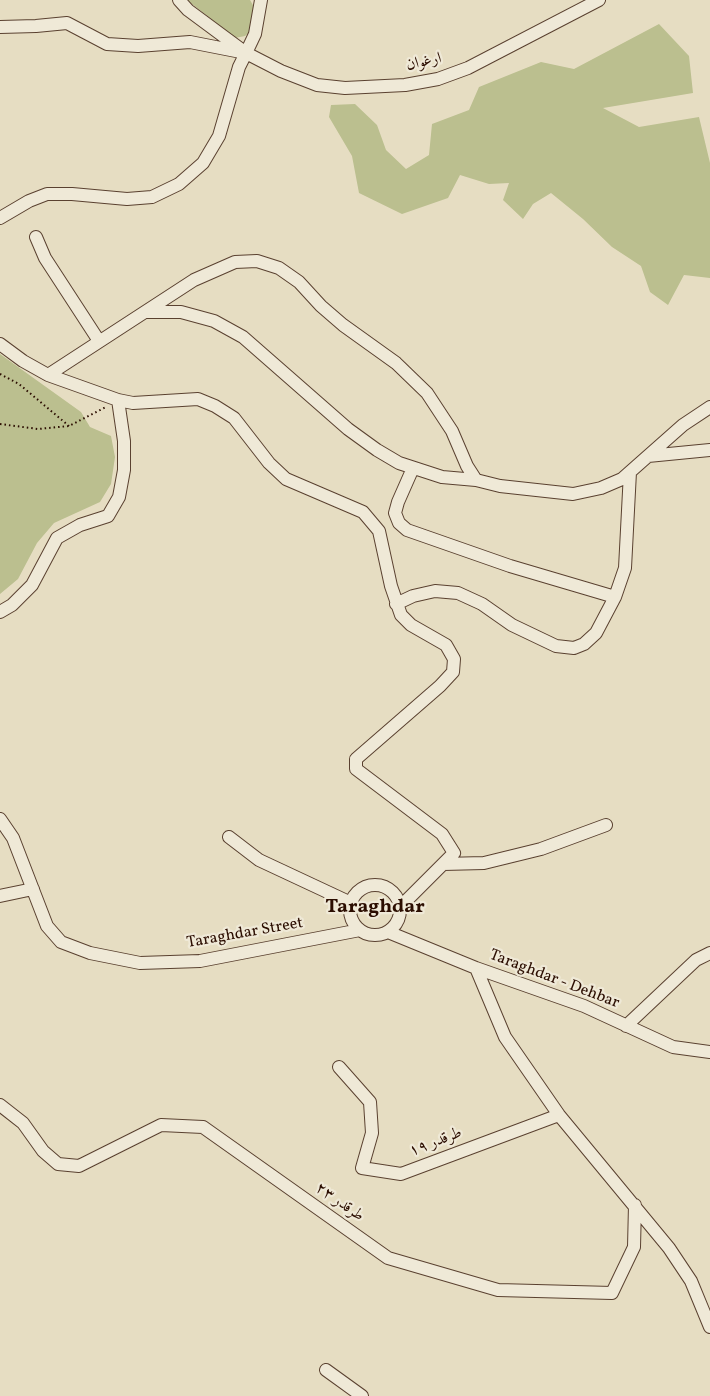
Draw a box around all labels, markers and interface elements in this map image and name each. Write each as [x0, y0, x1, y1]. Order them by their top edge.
street label: ارغوان [404, 50, 444, 76]
district label: Taraghdar [325, 896, 425, 920]
street label: Taraghdar Street [185, 914, 305, 954]
street label: Taraghdar - Dehbar [486, 946, 622, 1014]
street label: طرقدر ۱۹ [407, 1124, 465, 1162]
street label: طرقدر ۲۳ [311, 1179, 367, 1227]

